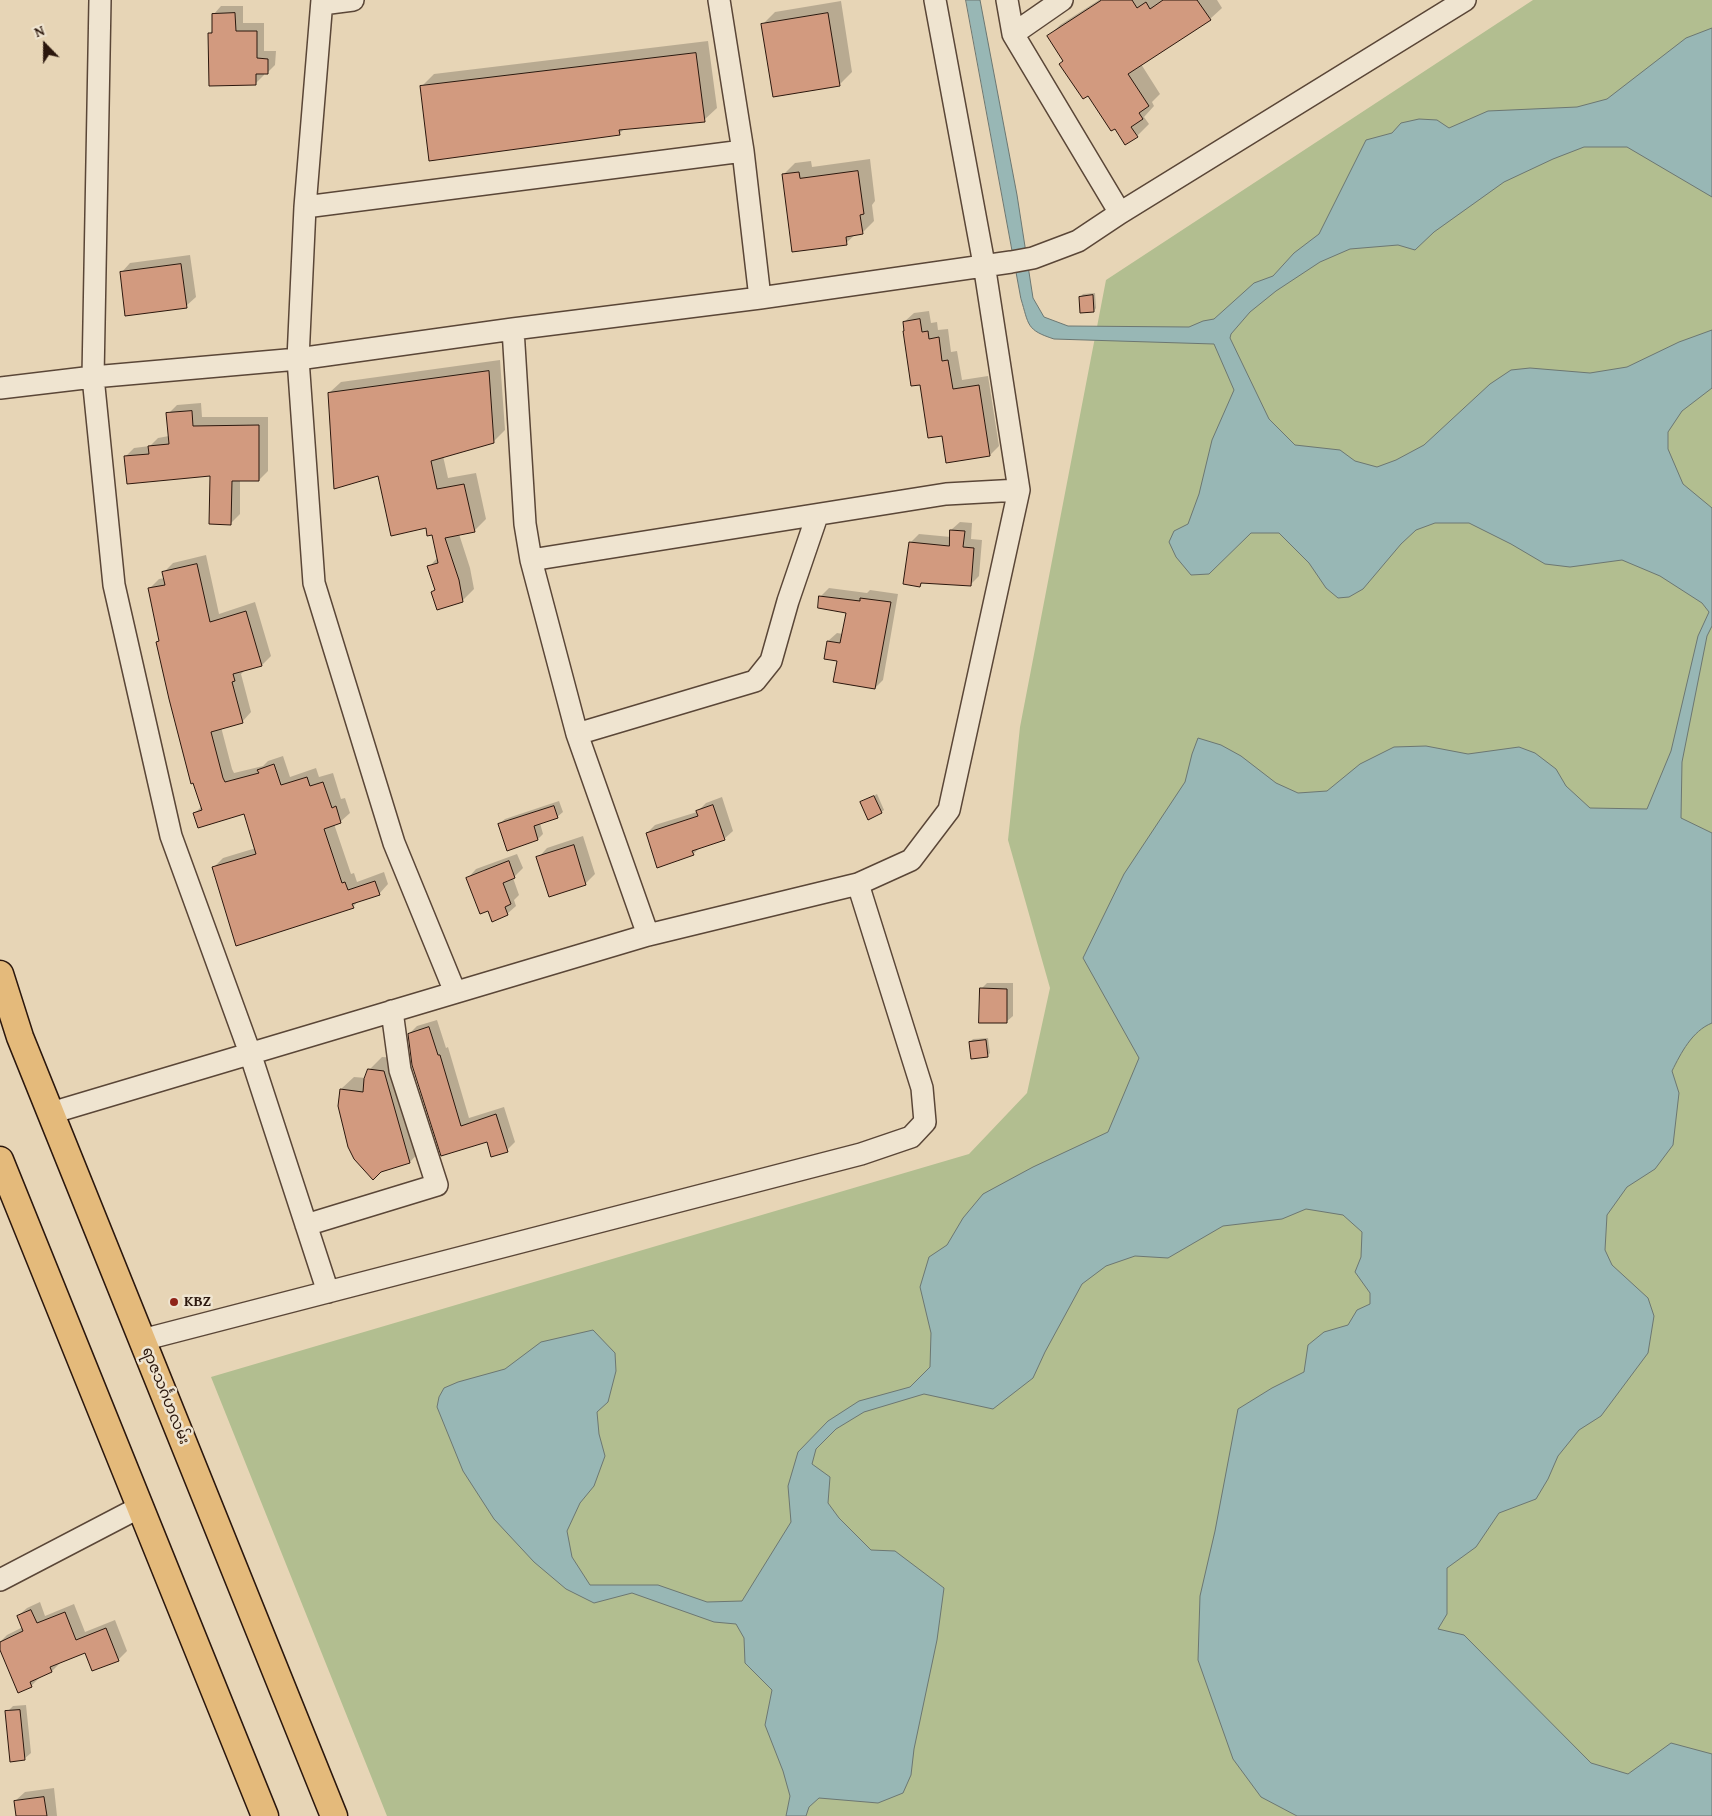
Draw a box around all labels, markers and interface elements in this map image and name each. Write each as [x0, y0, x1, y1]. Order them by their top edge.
north arrow [20, 20, 70, 70]
text: N [31, 20, 47, 42]
place label: KBZ [184, 1293, 211, 1311]
marker: KBZ [168, 1296, 180, 1308]
street label: ရာဇသင်္ဂဟလမ်း [137, 1345, 193, 1447]

